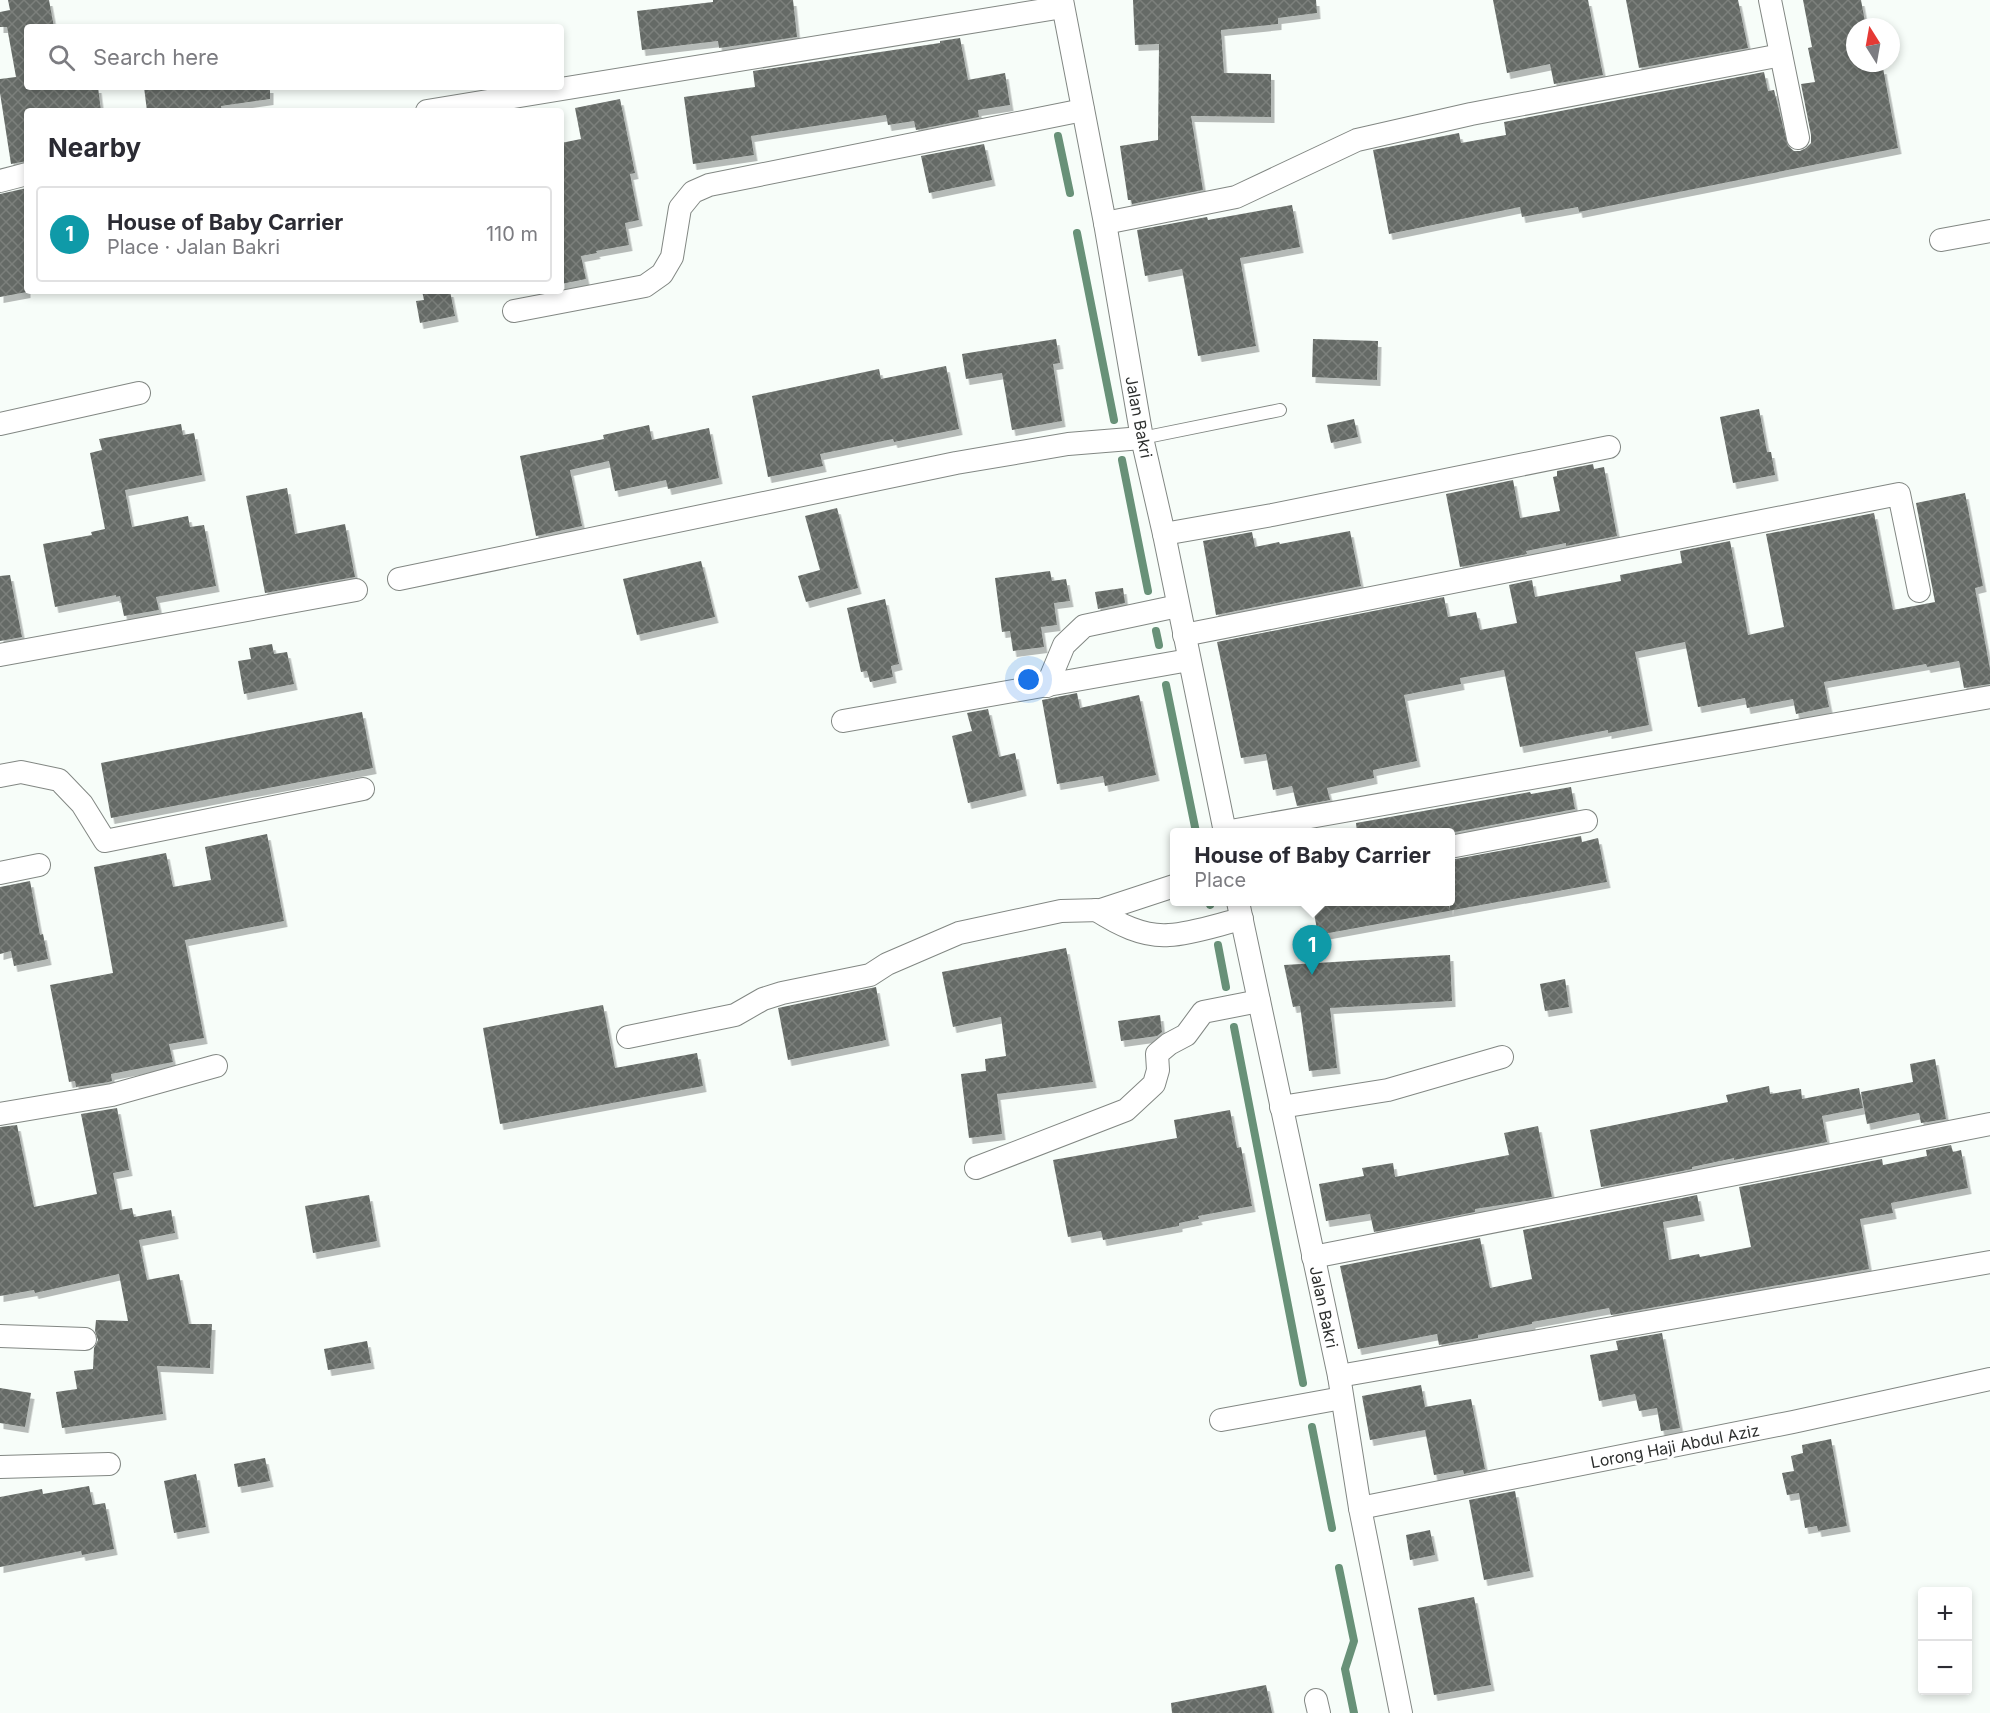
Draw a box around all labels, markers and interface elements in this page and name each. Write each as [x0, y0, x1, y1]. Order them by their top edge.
north arrow [1846, 18, 1900, 72]
search box [24, 24, 564, 90]
icon: search [45, 41, 78, 74]
text: Search here [93, 44, 219, 70]
text: Nearby [48, 132, 141, 163]
text: House of Baby Carrier [107, 209, 343, 235]
text: 1 [65, 222, 74, 246]
text: 110 m [486, 222, 538, 246]
text: Place · Jalan Bakri [107, 235, 280, 259]
street label: Jalan Bakri [1121, 374, 1157, 460]
your location [1014, 665, 1043, 694]
popup [1170, 828, 1455, 906]
text: House of Baby Carrier [1194, 842, 1431, 868]
text: Place [1194, 868, 1246, 892]
pin: 1 [1292, 926, 1332, 975]
street label: Jalan Bakri [1306, 1264, 1342, 1350]
street label: Lorong Haji Abdul Aziz [1589, 1420, 1761, 1472]
map controls [1918, 1587, 1972, 1695]
button: + [1918, 1587, 1972, 1641]
button: − [1918, 1641, 1972, 1695]

